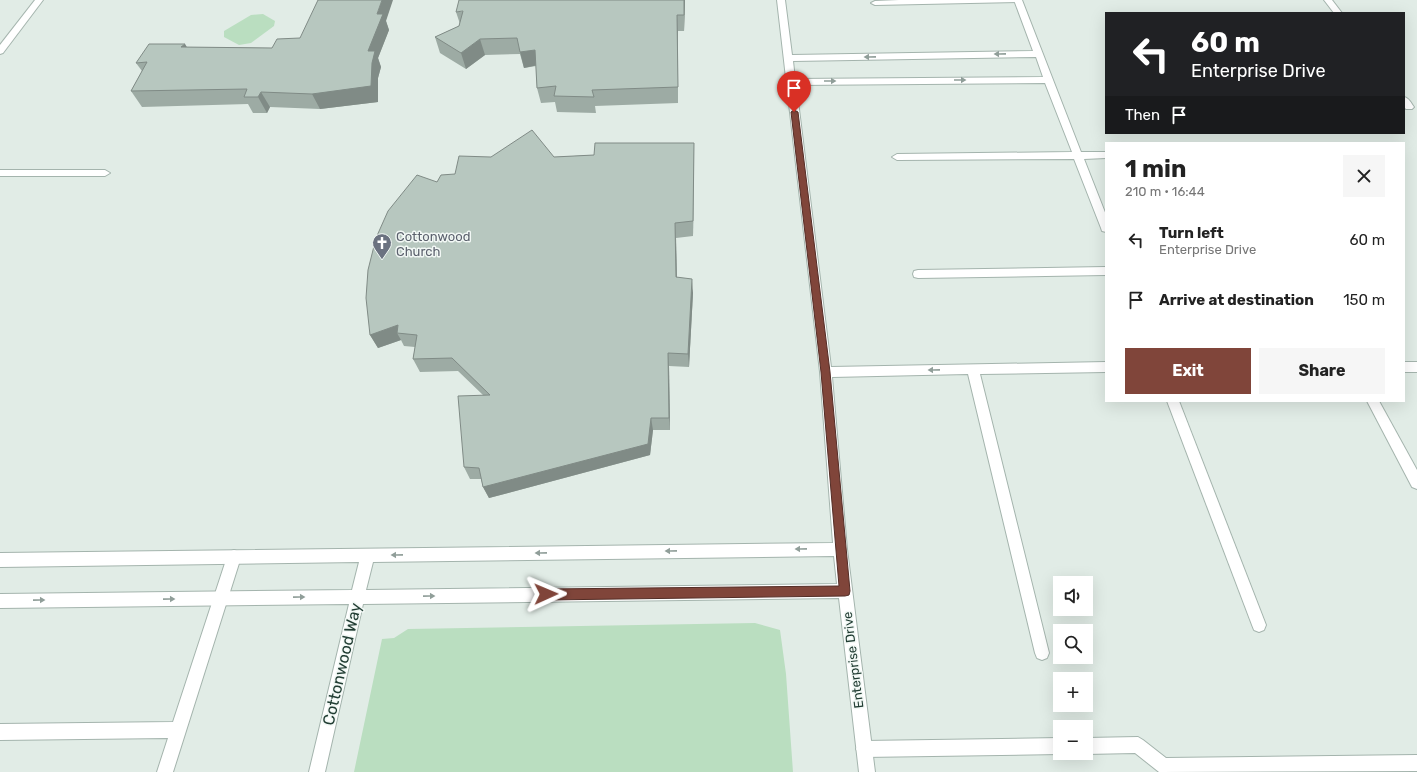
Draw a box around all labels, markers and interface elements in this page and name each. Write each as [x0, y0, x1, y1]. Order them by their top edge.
text: 60 m [1191, 26, 1260, 59]
icon: left [1125, 28, 1177, 80]
one-way arrow [993, 51, 1006, 57]
one-way arrow [864, 53, 876, 60]
text: Enterprise Drive [1191, 60, 1326, 82]
pin [777, 71, 811, 112]
icon: arrive [783, 77, 805, 99]
one-way arrow [954, 77, 967, 83]
one-way arrow [824, 78, 836, 85]
icon: arrive [1168, 104, 1190, 126]
text: Then [1125, 106, 1160, 124]
text: 1 min [1125, 155, 1186, 183]
button: close [1343, 155, 1385, 197]
text: 210 m · 16:44 [1125, 184, 1205, 199]
text: Turn left [1159, 224, 1224, 242]
place label: Cottonwood Church [396, 229, 470, 259]
icon: left [1125, 229, 1147, 251]
text: 60 m [1349, 231, 1385, 249]
church icon: Cottonwood Church [371, 232, 393, 260]
text: Enterprise Drive [1159, 242, 1256, 257]
icon: arrive [1125, 289, 1147, 311]
text: Arrive at destination [1159, 291, 1314, 309]
text: 150 m [1343, 291, 1385, 309]
button: Exit [1125, 348, 1251, 394]
button: Share [1259, 348, 1385, 394]
one-way arrow [927, 367, 940, 373]
one-way arrow [794, 546, 807, 552]
one-way arrow [664, 548, 677, 554]
one-way arrow [534, 550, 547, 556]
one-way arrow [390, 552, 403, 558]
position arrow [525, 573, 567, 615]
map controls [1053, 576, 1093, 760]
button: sound [1053, 576, 1093, 616]
one-way arrow [423, 593, 436, 599]
one-way arrow [293, 594, 306, 600]
one-way arrow [163, 596, 176, 602]
one-way arrow [33, 597, 46, 603]
street label: Cottonwood Way [319, 601, 365, 727]
street label: Enterprise Drive [840, 611, 866, 709]
button: search [1053, 624, 1093, 664]
button: + [1053, 672, 1093, 712]
button: − [1053, 720, 1093, 760]

